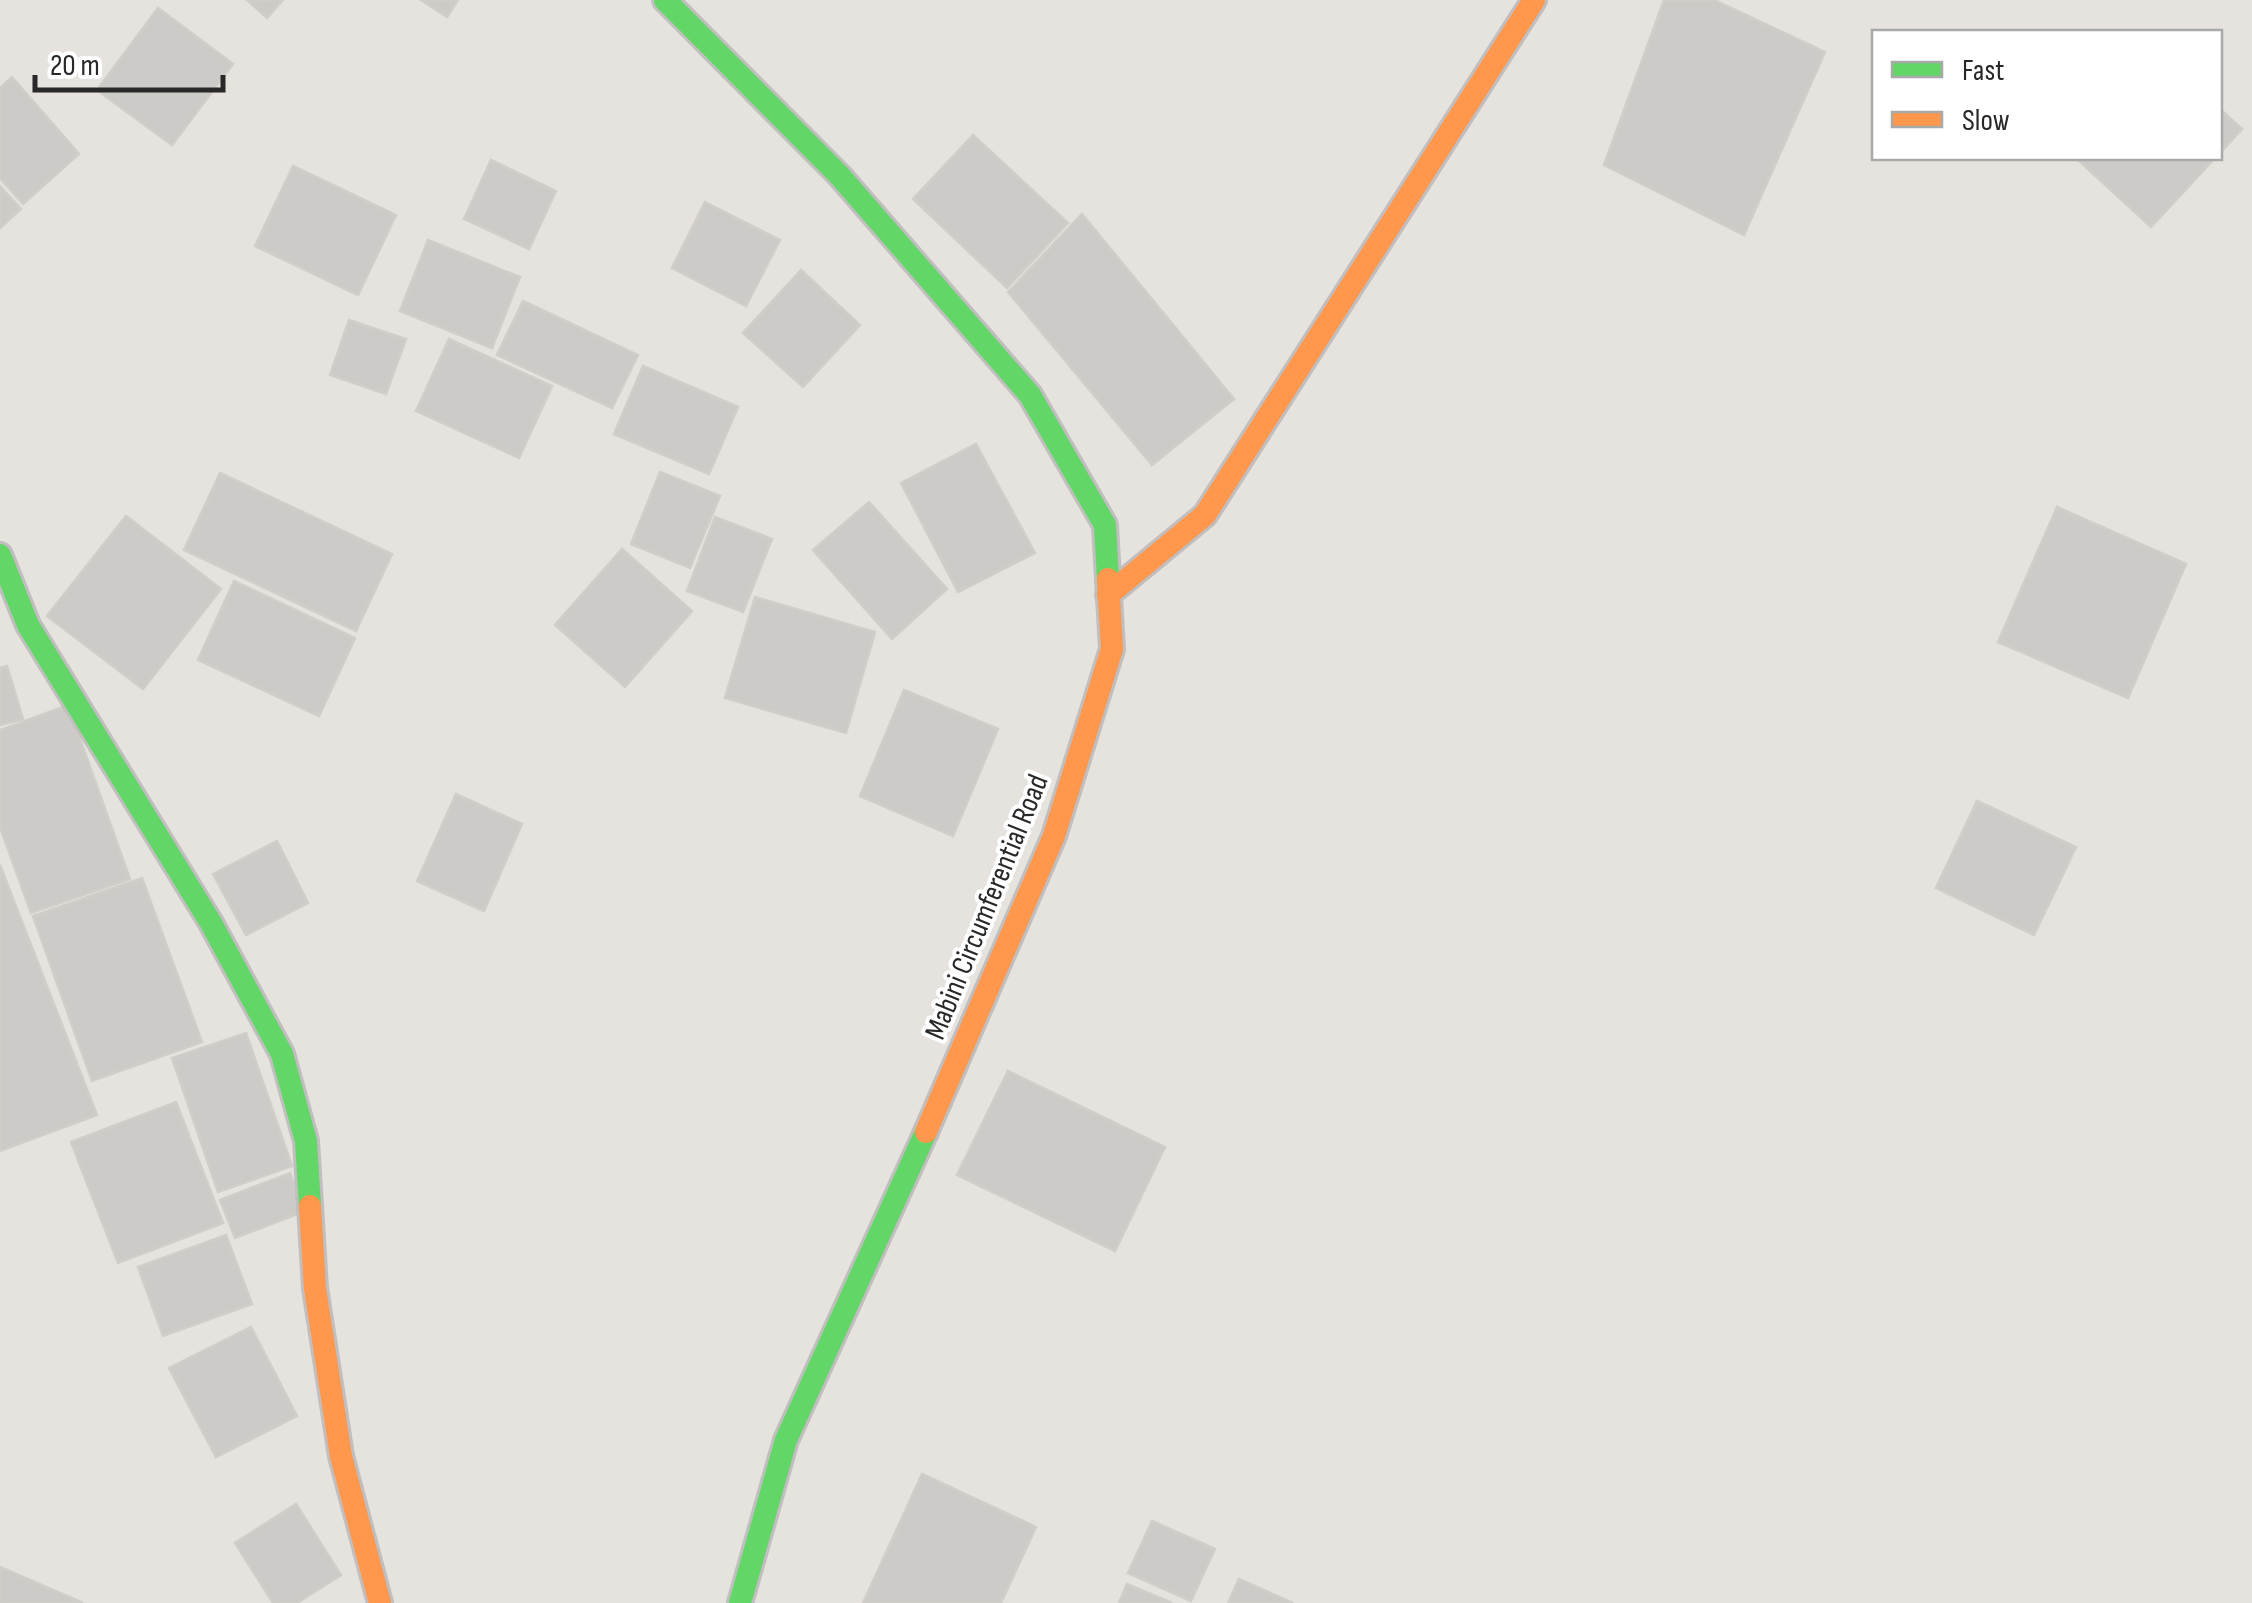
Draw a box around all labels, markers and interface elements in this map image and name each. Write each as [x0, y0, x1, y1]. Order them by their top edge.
scale bar [35, 30, 222, 92]
legend [1872, 30, 2222, 160]
text: 20 m [50, 48, 100, 84]
text: Fast [1962, 53, 2004, 89]
text: Slow [1962, 103, 2010, 139]
street label: Mabini Circumferential Road [917, 769, 1057, 1045]

